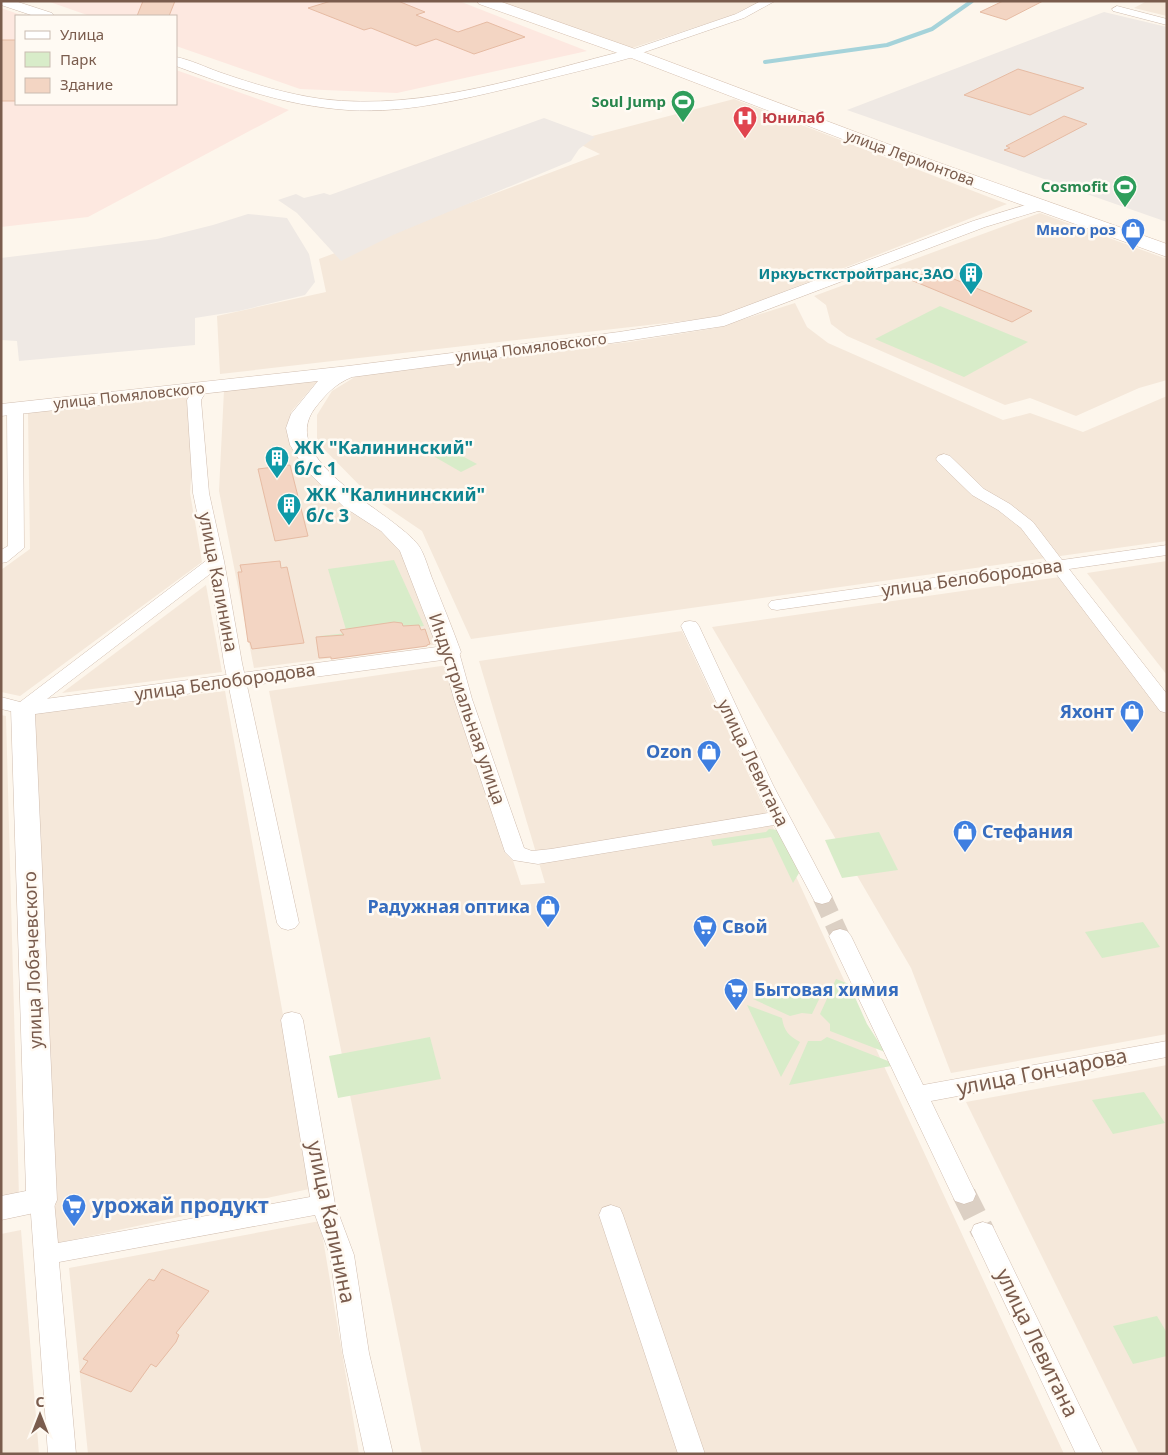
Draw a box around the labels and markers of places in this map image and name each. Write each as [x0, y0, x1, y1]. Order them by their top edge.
sports icon: Soul Jump [670, 89, 696, 123]
place label: Soul Jump [591, 91, 666, 111]
hospital icon: Юнилаб [732, 105, 758, 139]
place label: Юнилаб [762, 107, 825, 127]
sports icon: Cosmofit [1112, 174, 1138, 208]
place label: Cosmofit [1041, 176, 1108, 196]
shop icon: Много роз [1120, 217, 1146, 251]
place label: Много роз [1036, 219, 1116, 239]
building icon: Иркуьсткстройтранс,ЗАО [958, 261, 984, 295]
place label: Иркуьсткстройтранс,ЗАО [759, 263, 954, 283]
place label: ЖК "Калининский" б/с 1 [294, 435, 473, 480]
building icon: ЖК "Калининский" б/с 1 [264, 445, 290, 479]
place label: ЖК "Калининский" б/с 3 [306, 482, 485, 527]
building icon: ЖК "Калининский" б/с 3 [276, 492, 302, 526]
place label: Яхонт [1060, 699, 1114, 723]
shop icon: Яхонт [1119, 699, 1145, 733]
place label: Ozon [646, 739, 692, 763]
shop icon: Ozon [696, 739, 722, 773]
shop icon: Стефания [952, 819, 978, 853]
place label: Стефания [982, 819, 1073, 843]
place label: Радужная оптика [368, 894, 530, 918]
shop icon: Радужная оптика [535, 894, 561, 928]
supermarket icon: Свой [692, 914, 718, 948]
place label: Свой [722, 914, 768, 938]
supermarket icon: Бытовая химия [723, 977, 749, 1011]
place label: Бытовая химия [754, 977, 899, 1001]
place label: урожай продукт [91, 1191, 269, 1219]
supermarket icon: урожай продукт [61, 1193, 87, 1227]

